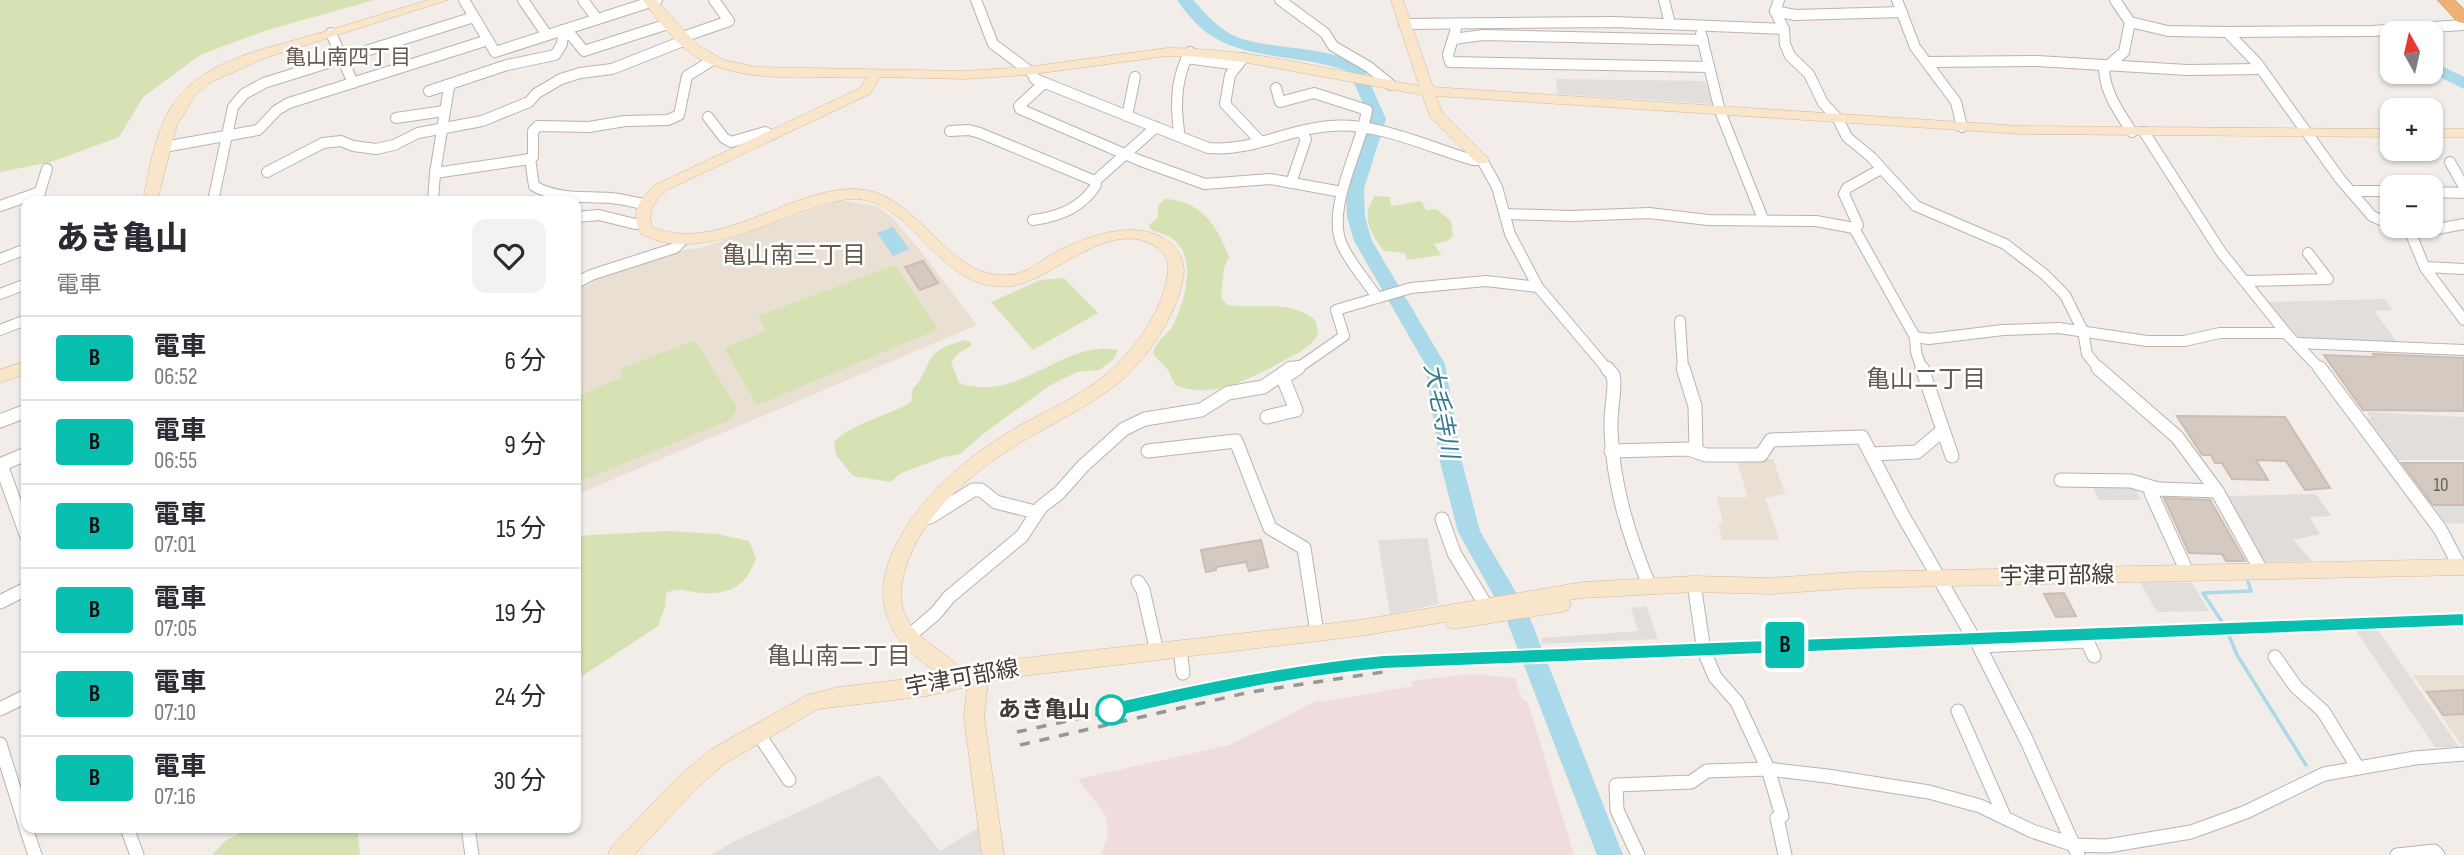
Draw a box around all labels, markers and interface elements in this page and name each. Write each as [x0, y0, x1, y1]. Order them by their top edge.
north arrow [2380, 21, 2443, 84]
map controls [2380, 21, 2443, 238]
district label: 亀山南四丁目 [285, 45, 411, 70]
button: + [2380, 98, 2443, 161]
button: − [2380, 175, 2443, 238]
text: あき亀山 [56, 219, 188, 259]
button: heart [472, 219, 546, 293]
district label: 亀山南三丁目 [722, 241, 866, 270]
text: 電車 [56, 271, 102, 299]
text: 電車 [154, 332, 206, 363]
text: B [89, 343, 100, 372]
text: 6 分 [504, 346, 546, 377]
water label: 大毛寺川 [1418, 361, 1465, 464]
text: 06:52 [154, 363, 197, 391]
district label: 亀山二丁目 [1866, 365, 1986, 394]
text: 電車 [154, 416, 206, 447]
text: B [89, 427, 100, 456]
text: 9 分 [504, 430, 546, 461]
text: 06:55 [154, 447, 197, 475]
house number: 10 [2433, 474, 2449, 497]
text: 電車 [154, 500, 206, 531]
text: B [89, 511, 100, 540]
text: 15 分 [496, 514, 546, 545]
text: 07:01 [154, 531, 196, 559]
street label: 宇津可部線 [1999, 561, 2115, 591]
text: 電車 [154, 584, 206, 615]
text: B [89, 595, 100, 624]
text: 19 分 [495, 598, 546, 629]
text: 07:05 [154, 615, 197, 643]
line badge: B [1762, 622, 1808, 668]
text: B [1779, 630, 1791, 659]
district label: 亀山南二丁目 [767, 642, 911, 671]
street label: 宇津可部線 [903, 654, 1021, 702]
text: 電車 [154, 668, 206, 699]
text: B [89, 679, 100, 708]
text: 24 分 [494, 682, 546, 713]
marker: あき亀山 [1096, 695, 1126, 725]
place label: あき亀山 [998, 696, 1090, 724]
text: 07:10 [154, 699, 196, 727]
text: 電車 [154, 752, 206, 783]
text: B [89, 763, 100, 792]
text: 30 分 [493, 766, 546, 797]
text: 07:16 [154, 783, 196, 811]

